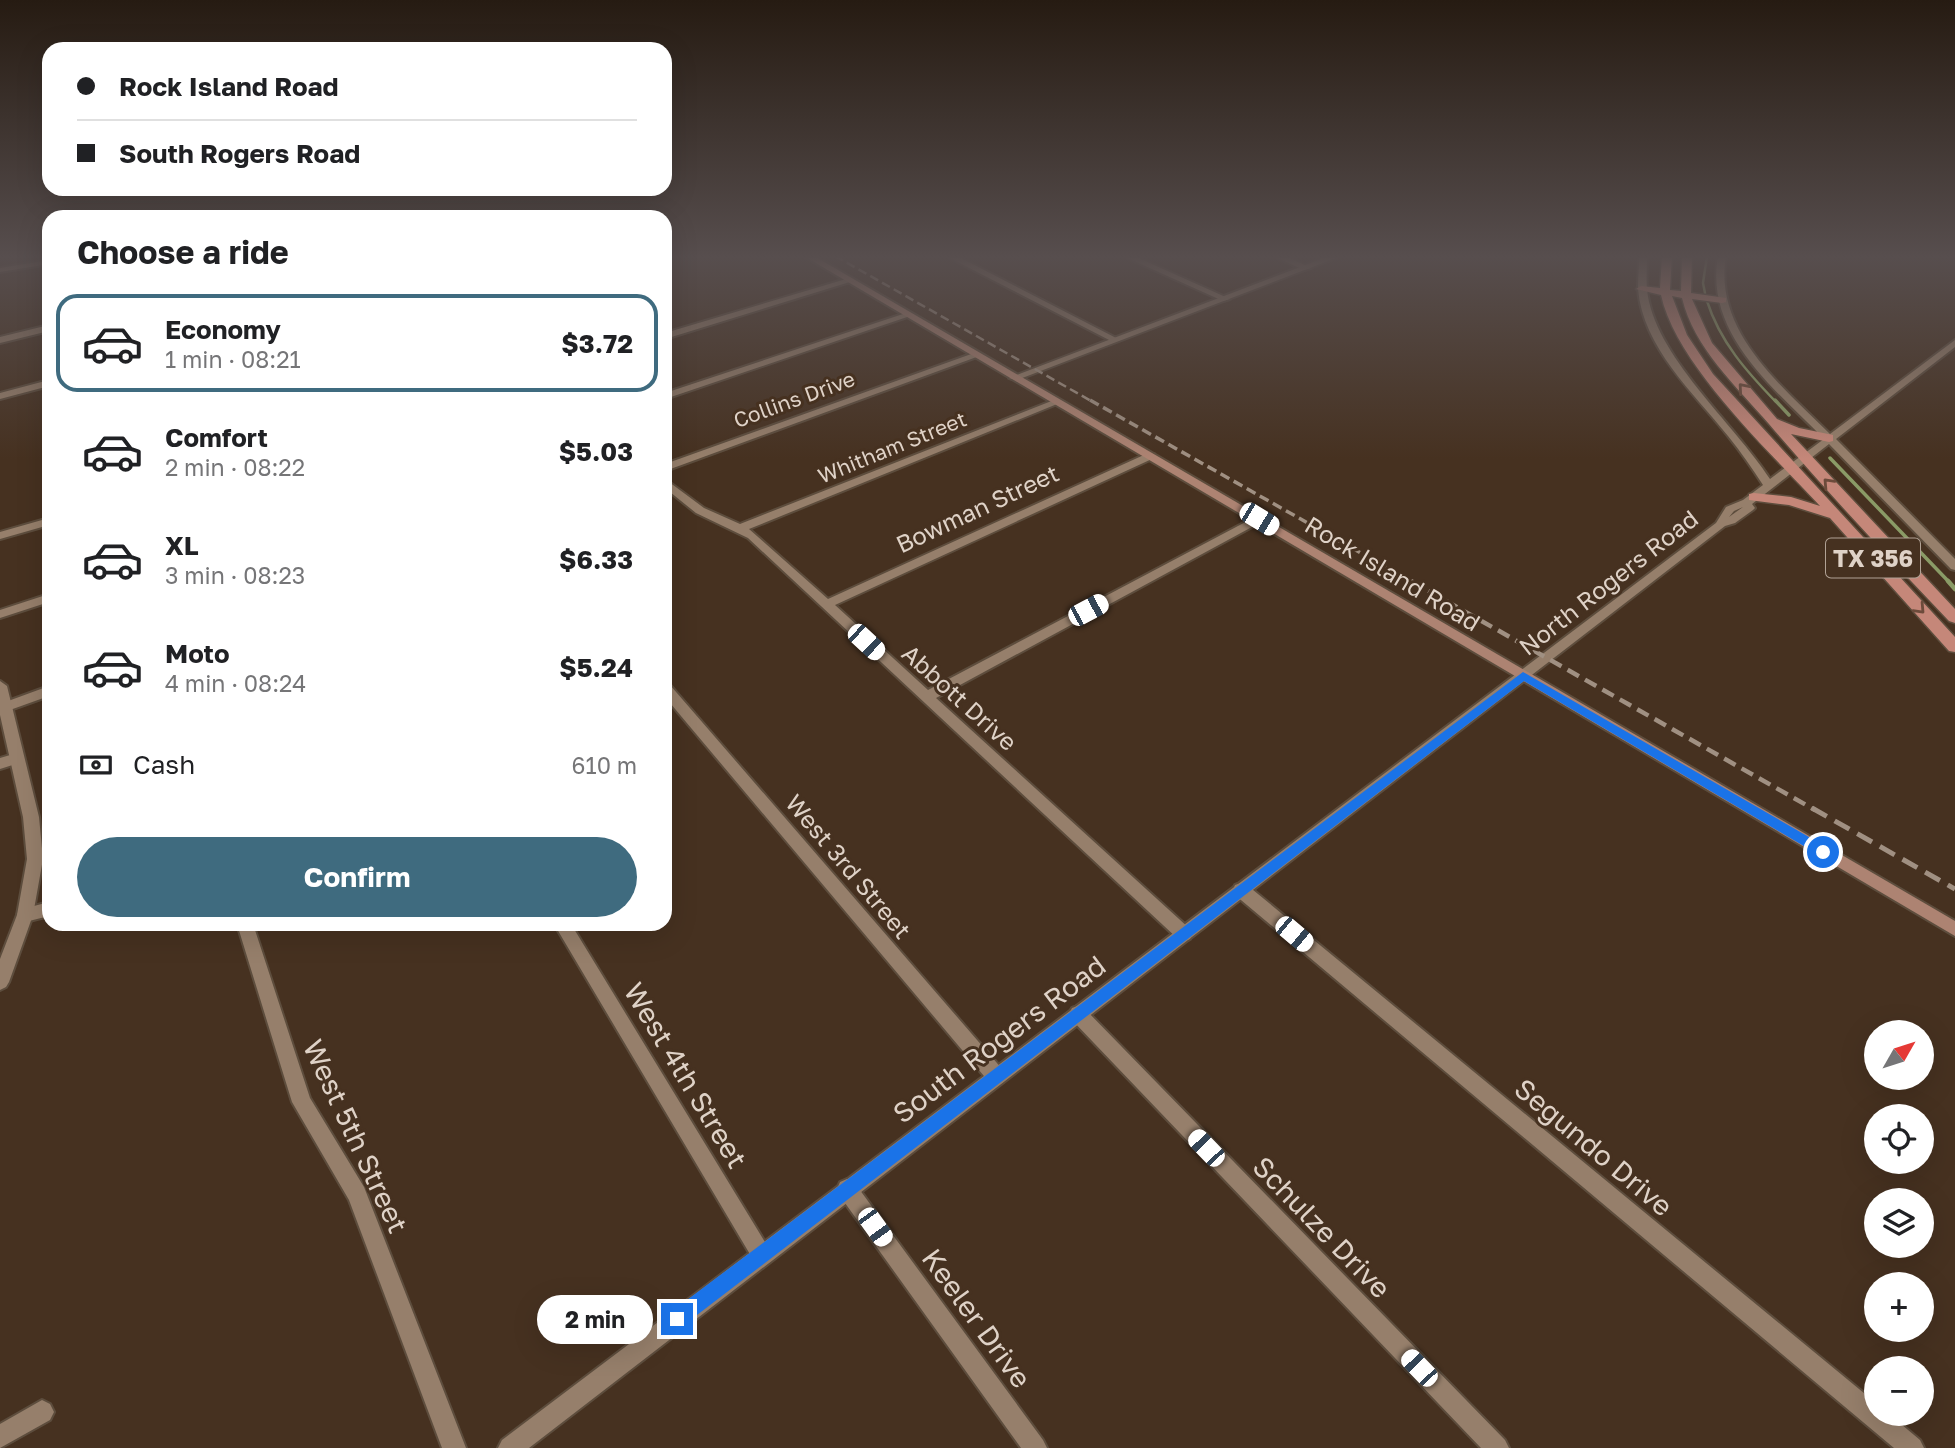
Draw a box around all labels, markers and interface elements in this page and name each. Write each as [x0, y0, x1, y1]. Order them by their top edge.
text: Rock Island Road [119, 71, 339, 102]
text: South Rogers Road [119, 138, 360, 169]
text: Choose a ride [77, 233, 289, 271]
icon: car [81, 312, 144, 375]
text: Economy [165, 314, 281, 345]
text: $3.72 [561, 328, 633, 359]
text: 1 min · 08:21 [165, 345, 301, 373]
street label: Collins Drive [730, 365, 858, 433]
one-way arrow [1739, 384, 1751, 397]
street label: Whitham Street [814, 405, 970, 489]
icon: car [81, 420, 144, 483]
text: Comfort [165, 422, 268, 453]
text: $5.03 [559, 436, 633, 467]
text: 2 min · 08:22 [165, 453, 305, 481]
street label: Bowman Street [891, 458, 1063, 558]
one-way arrow [1824, 478, 1837, 491]
car [1236, 499, 1283, 539]
street label: North Rogers Road [1513, 503, 1703, 661]
street label: Rock Island Road [1300, 509, 1486, 637]
icon: car [81, 528, 144, 591]
text: XL [165, 530, 199, 561]
road number: TX 356 [1826, 538, 1920, 578]
text: $6.33 [559, 544, 633, 575]
text: 3 min · 08:23 [165, 561, 305, 589]
car [1065, 591, 1112, 629]
one-way arrow [1912, 601, 1924, 614]
car [844, 620, 889, 664]
icon: car [81, 636, 144, 699]
text: Moto [165, 638, 230, 669]
street label: Abbott Drive [897, 638, 1023, 756]
text: $5.24 [559, 652, 633, 683]
text: 4 min · 08:24 [165, 669, 306, 697]
icon: cash [77, 746, 115, 784]
text: Cash [133, 749, 195, 780]
text: 610 m [572, 751, 637, 779]
street label: West 3rd Street [780, 788, 918, 944]
route start [1807, 836, 1839, 868]
button: Confirm [77, 837, 637, 917]
car [1272, 912, 1317, 956]
street label: South Rogers Road [886, 948, 1112, 1130]
street label: West 4th Street [618, 976, 754, 1174]
north arrow [1864, 1020, 1934, 1090]
map controls [1864, 1020, 1934, 1426]
street label: West 5th Street [297, 1034, 415, 1238]
street label: Segundo Drive [1508, 1071, 1680, 1223]
button: locate [1864, 1104, 1934, 1174]
car [1184, 1126, 1229, 1170]
street label: Schulze Drive [1246, 1150, 1398, 1304]
button: layers [1864, 1188, 1934, 1258]
car [855, 1204, 896, 1250]
street label: Keeler Drive [916, 1242, 1038, 1394]
button: + [1864, 1272, 1934, 1342]
callout: 2 min [537, 1294, 652, 1344]
route end [661, 1303, 693, 1335]
text: 2 min [565, 1305, 625, 1333]
car [1397, 1346, 1442, 1390]
button: − [1864, 1356, 1934, 1426]

